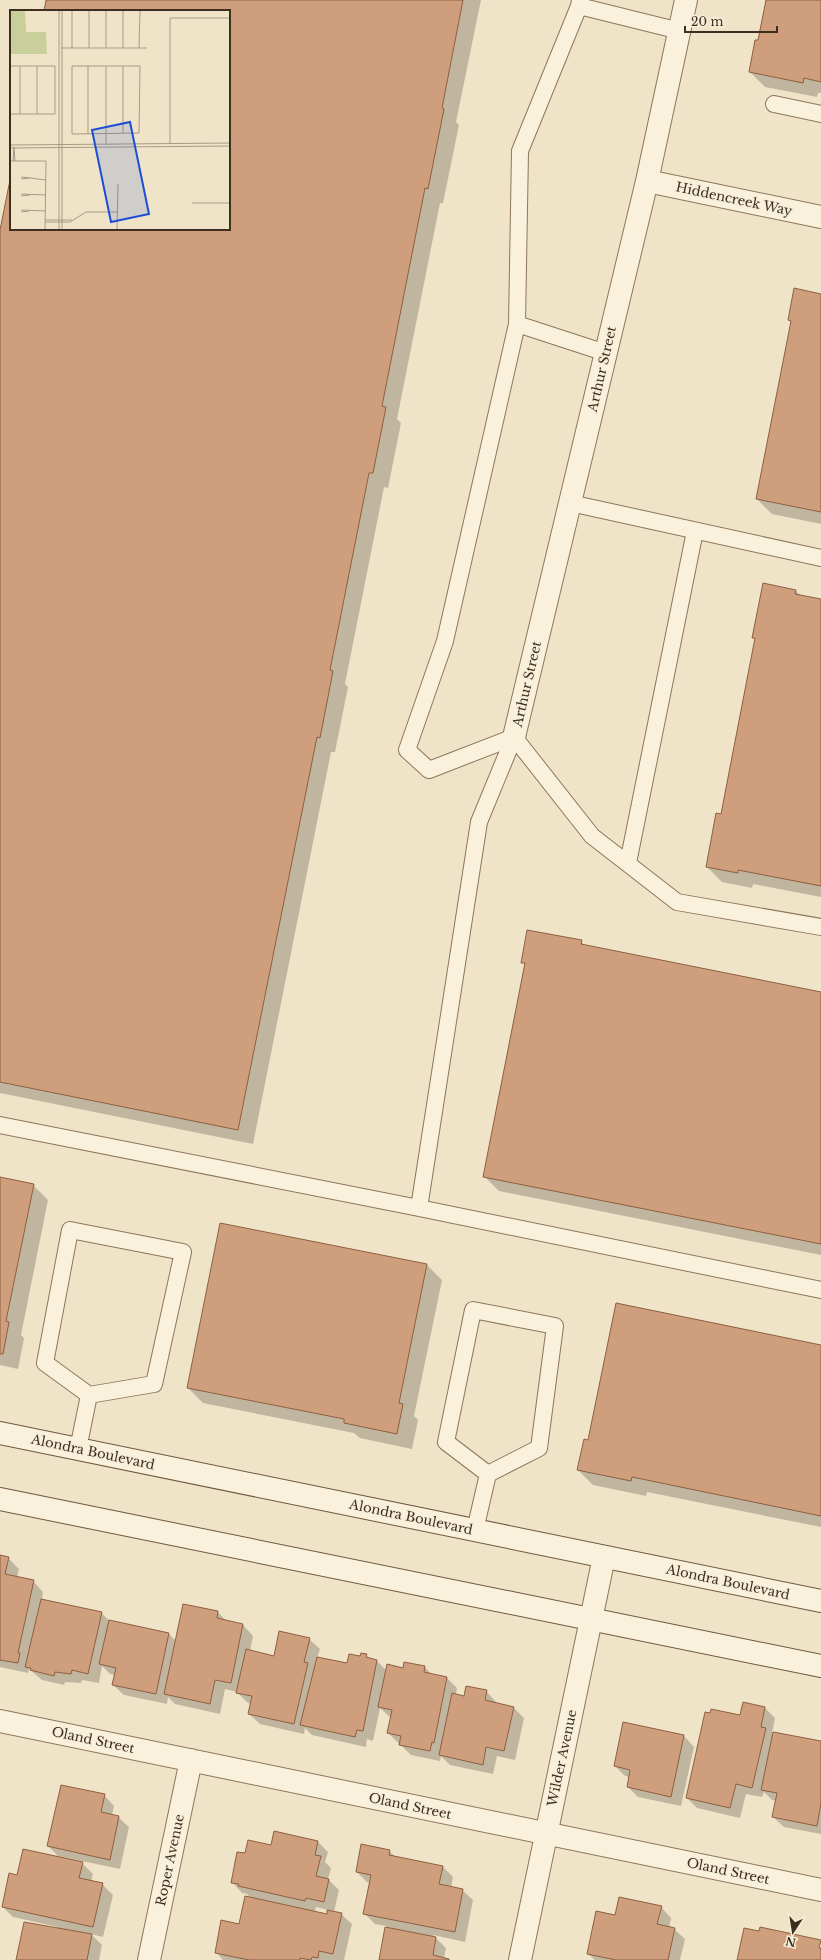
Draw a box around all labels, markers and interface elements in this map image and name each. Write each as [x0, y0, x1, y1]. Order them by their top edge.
scale bar [685, 8, 777, 34]
inset map [10, 10, 230, 230]
text: 20 m [691, 14, 723, 29]
street label: Hiddencreek Way [674, 178, 795, 220]
street label: Arthur Street [584, 324, 620, 415]
street label: Arthur Street [509, 639, 545, 730]
street label: Alondra Boulevard [29, 1430, 157, 1473]
street label: Alondra Boulevard [347, 1495, 475, 1538]
street label: Alondra Boulevard [664, 1560, 792, 1603]
street label: Wilder Avenue [543, 1708, 581, 1809]
street label: Oland Street [50, 1723, 136, 1757]
street label: Oland Street [367, 1789, 453, 1823]
street label: Roper Avenue [152, 1813, 188, 1907]
street label: Oland Street [685, 1854, 771, 1888]
north arrow [773, 1912, 813, 1952]
text: N [784, 1934, 797, 1950]

